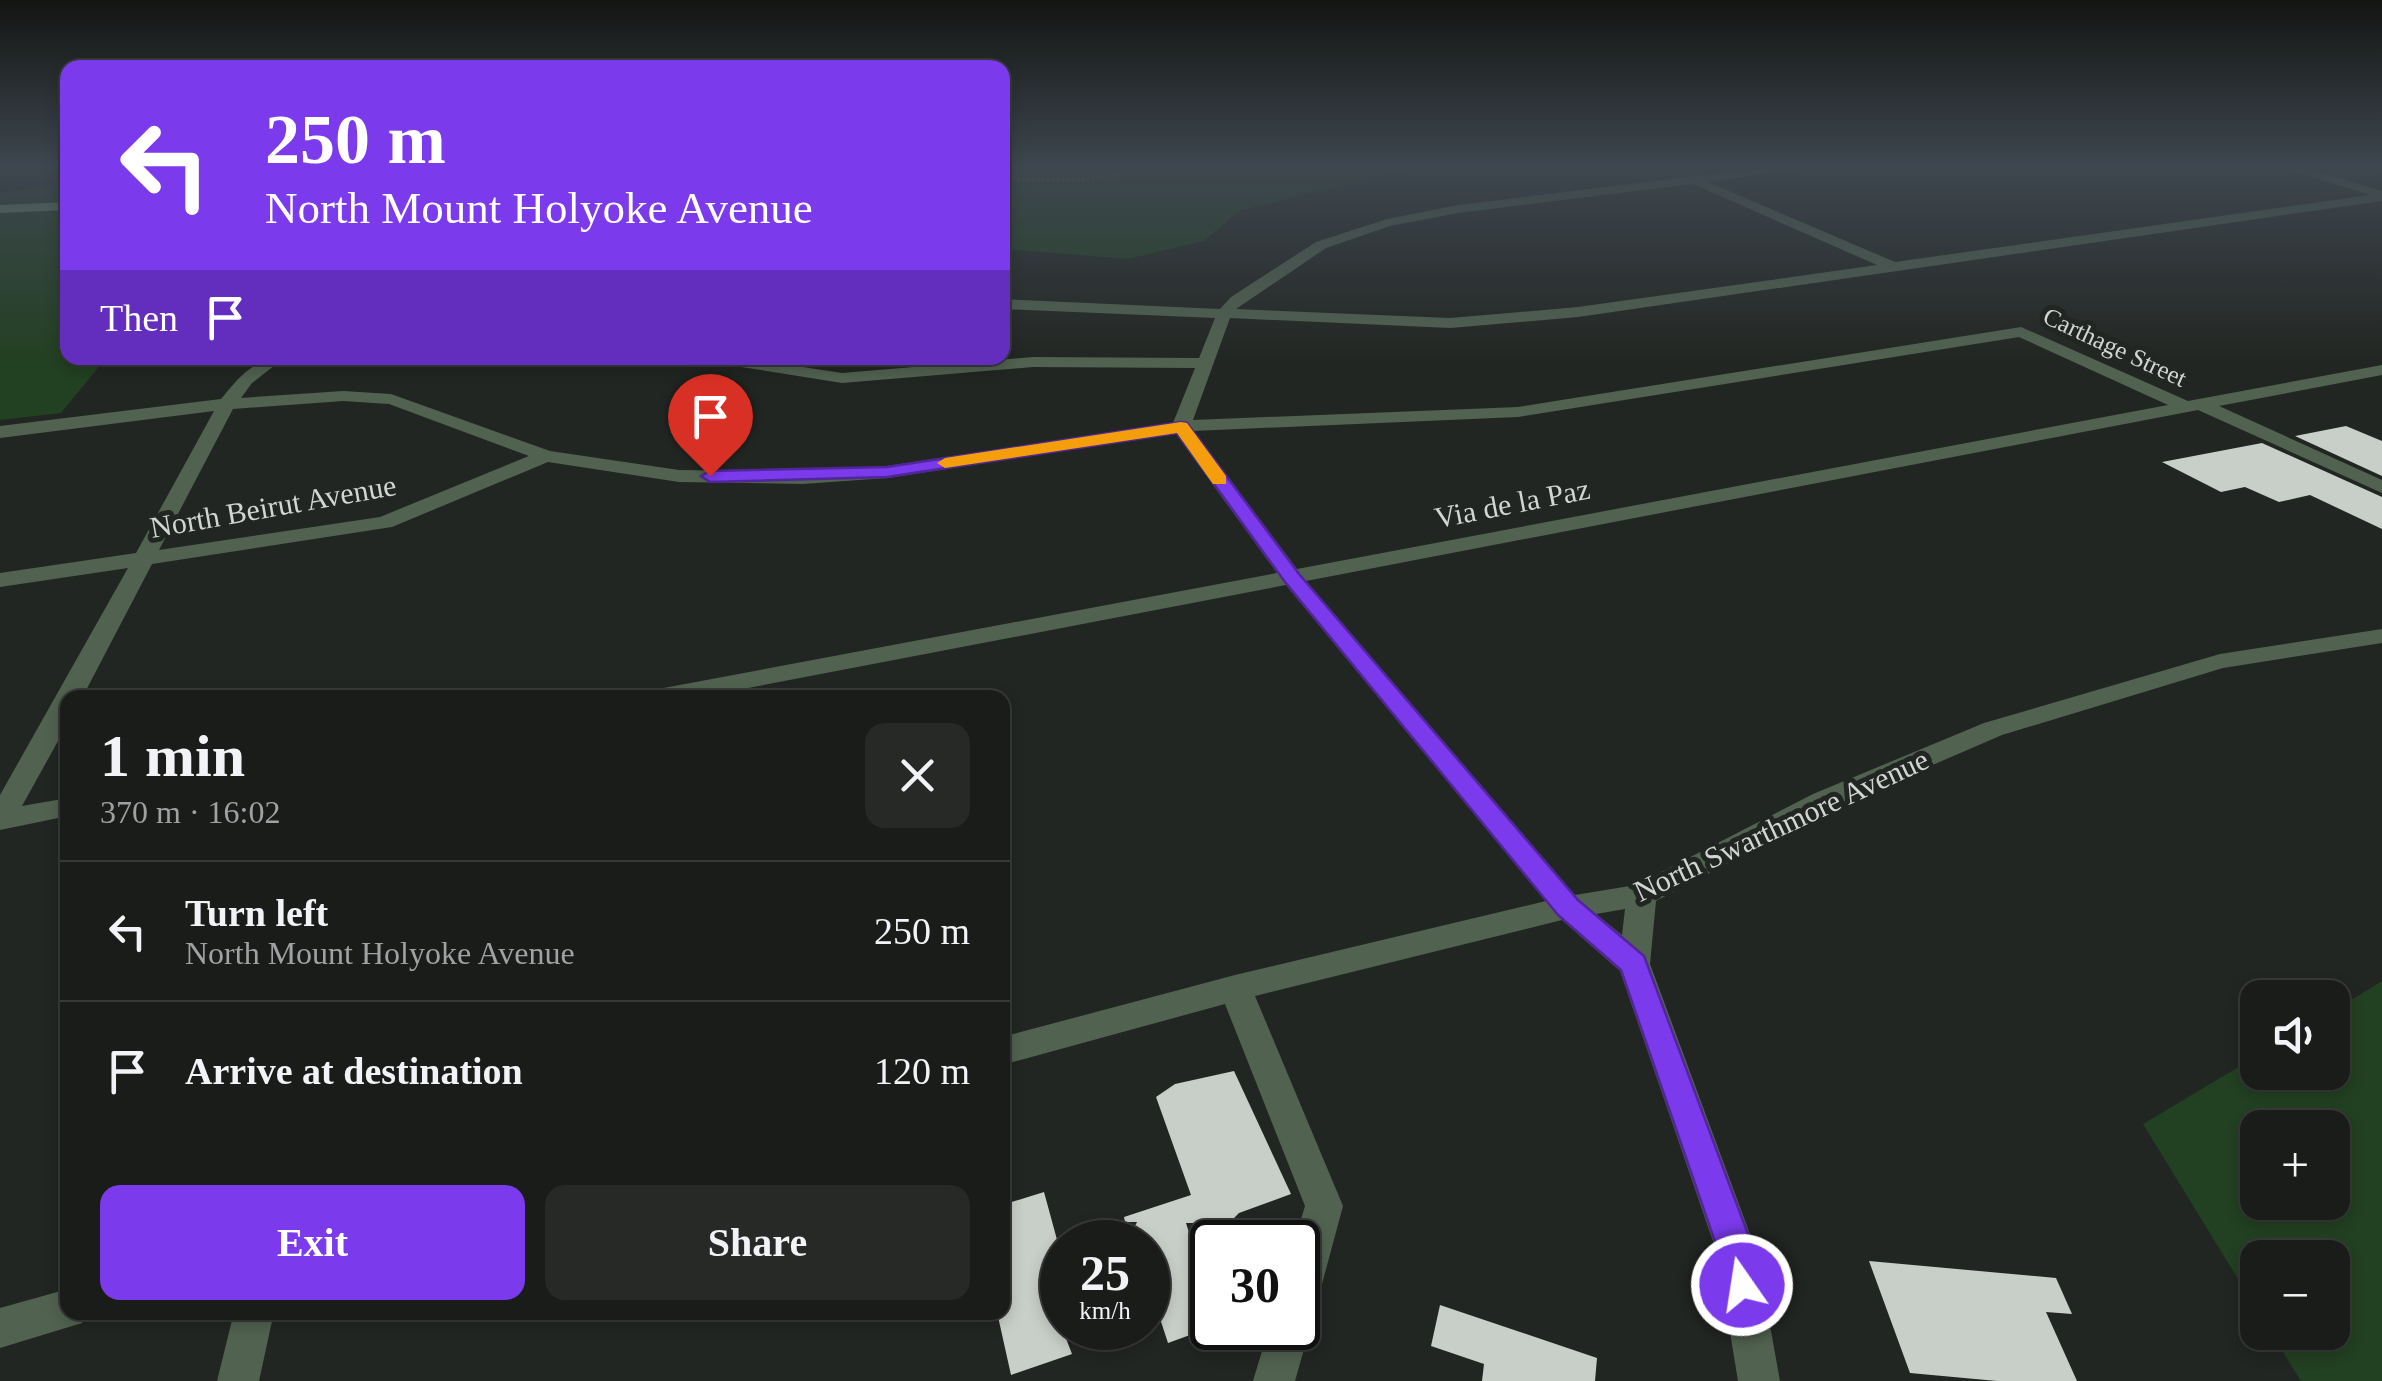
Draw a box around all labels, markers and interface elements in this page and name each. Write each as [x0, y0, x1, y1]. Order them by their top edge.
icon: left [100, 100, 230, 230]
text: 250 m [265, 101, 446, 178]
text: North Mount Holyoke Avenue [265, 183, 813, 233]
icon: arrive [198, 290, 253, 345]
text: Then [100, 297, 178, 339]
street label: Carthage Street [2039, 302, 2191, 392]
pin [668, 374, 753, 477]
icon: arrive [683, 389, 738, 444]
street label: North Beirut Avenue [147, 468, 399, 544]
street label: Via de la Paz [1432, 472, 1592, 534]
text: 1 min [100, 723, 245, 789]
button: close [865, 723, 970, 828]
street label: North Swarthmore Avenue [1629, 742, 1933, 908]
text: 370 m · 16:02 [100, 794, 280, 830]
text: Turn left [185, 892, 328, 934]
icon: left [100, 904, 155, 959]
text: 250 m [874, 910, 970, 952]
text: North Mount Holyoke Avenue [185, 935, 575, 971]
map controls [2240, 980, 2350, 1350]
button: sound [2240, 980, 2350, 1090]
icon: arrive [100, 1044, 155, 1099]
text: Arrive at destination [185, 1050, 523, 1092]
text: 120 m [874, 1050, 970, 1092]
button: + [2240, 1110, 2350, 1220]
button: Exit [100, 1185, 525, 1300]
button: Share [545, 1185, 970, 1300]
speed limit sign: 30 [1190, 1220, 1320, 1350]
position arrow [1690, 1233, 1794, 1337]
button: − [2240, 1240, 2350, 1350]
text: 25 [1080, 1245, 1130, 1301]
text: km/h [1079, 1297, 1131, 1324]

